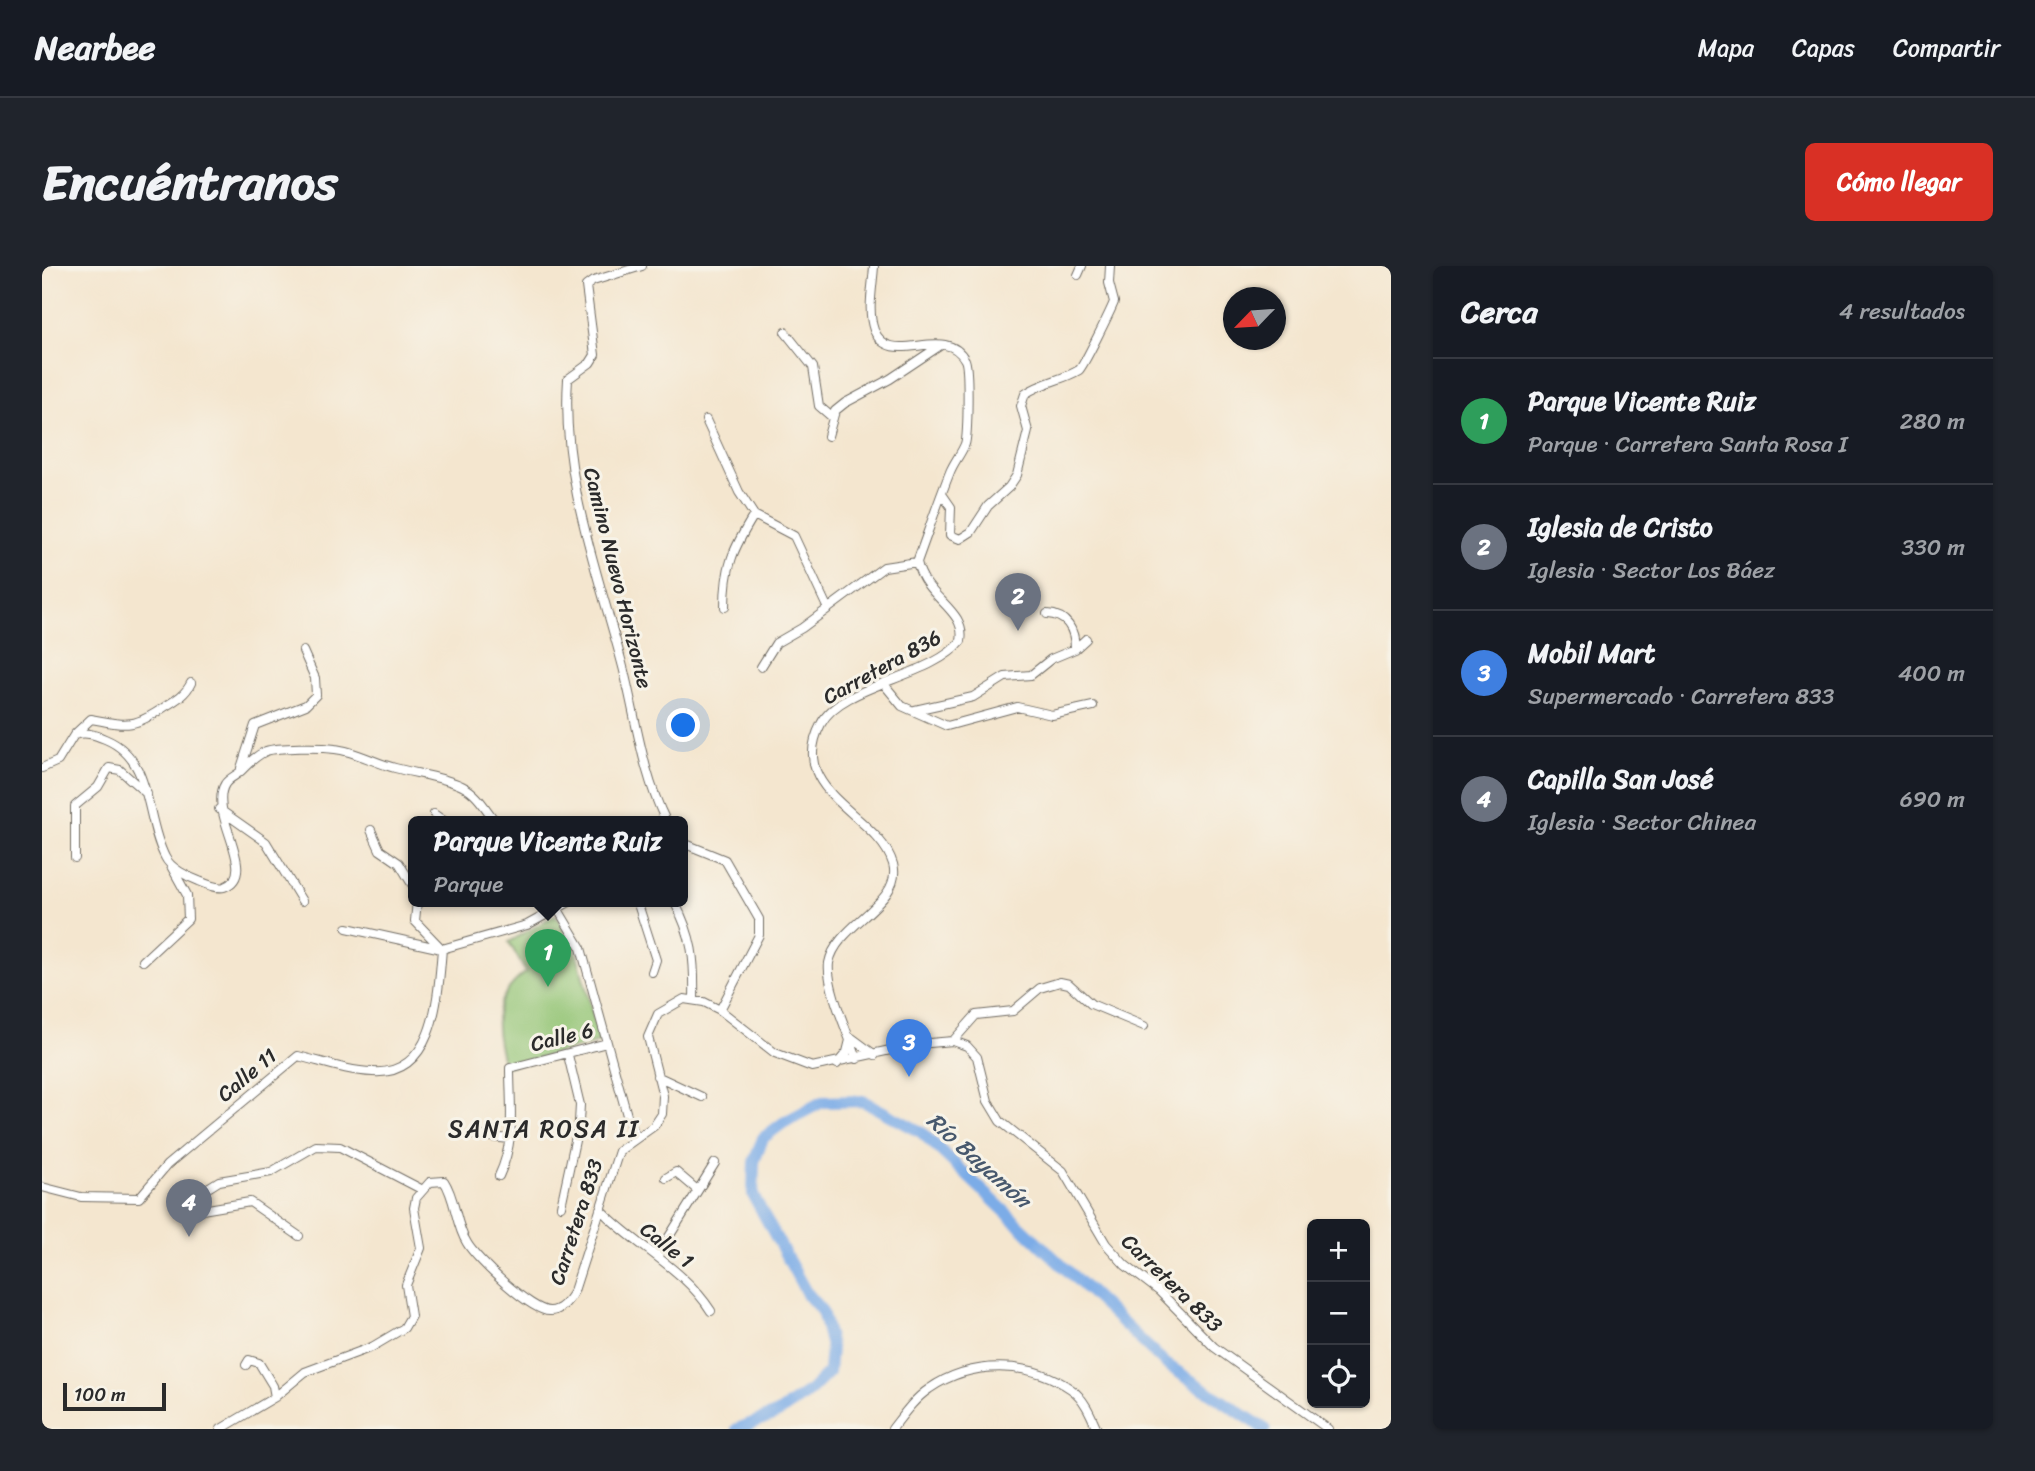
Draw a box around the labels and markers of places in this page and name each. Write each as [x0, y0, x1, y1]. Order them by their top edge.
pin: 2 [995, 573, 1041, 631]
pin: 1 [525, 929, 571, 987]
pin: 3 [886, 1019, 932, 1077]
pin: 4 [166, 1179, 212, 1237]

